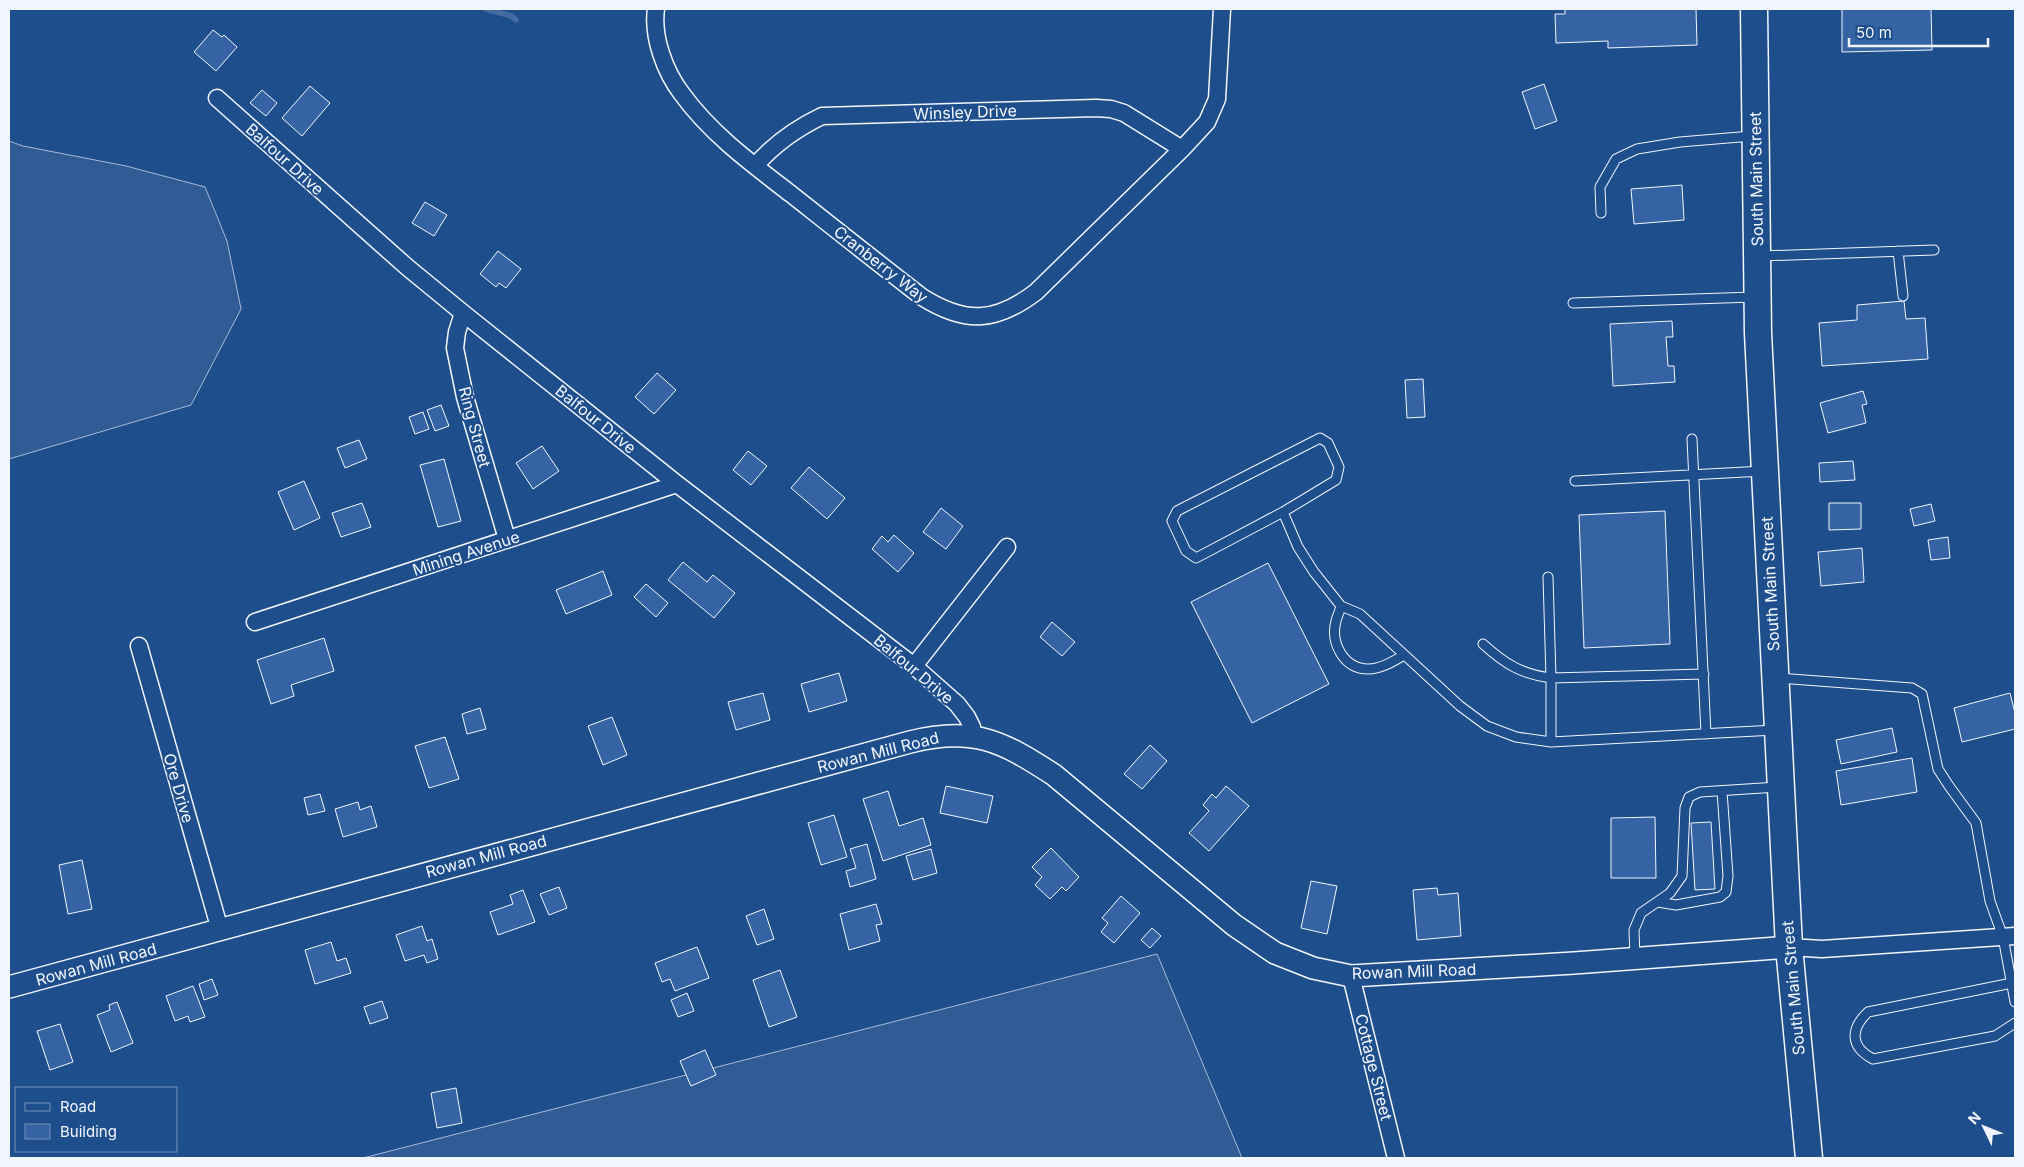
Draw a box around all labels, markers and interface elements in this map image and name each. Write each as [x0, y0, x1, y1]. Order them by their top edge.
scale bar [1849, 15, 1988, 47]
text: 50 m [1856, 23, 1892, 42]
street label: Winsley Drive [913, 100, 1017, 124]
street label: South Main Street [1745, 111, 1767, 247]
street label: Balfour Drive [242, 119, 328, 199]
street label: Cranberry Way [830, 221, 932, 307]
street label: Balfour Drive [552, 380, 640, 458]
street label: Ring Street [455, 384, 495, 470]
street label: South Main Street [1756, 516, 1784, 652]
street label: Mining Avenue [410, 526, 522, 580]
street label: Balfour Drive [870, 630, 958, 708]
street label: Rowan Mill Road [815, 727, 941, 777]
street label: Ore Drive [160, 751, 198, 825]
street label: Rowan Mill Road [423, 830, 549, 882]
street label: South Main Street [1777, 920, 1809, 1056]
street label: Rowan Mill Road [33, 938, 159, 990]
street label: Rowan Mill Road [1351, 959, 1477, 983]
street label: Cottage Street [1351, 1012, 1397, 1122]
legend [15, 1087, 178, 1152]
text: Road [60, 1097, 96, 1116]
north arrow [1959, 1102, 2009, 1152]
text: N [1964, 1108, 1984, 1127]
text: Building [60, 1122, 117, 1141]

